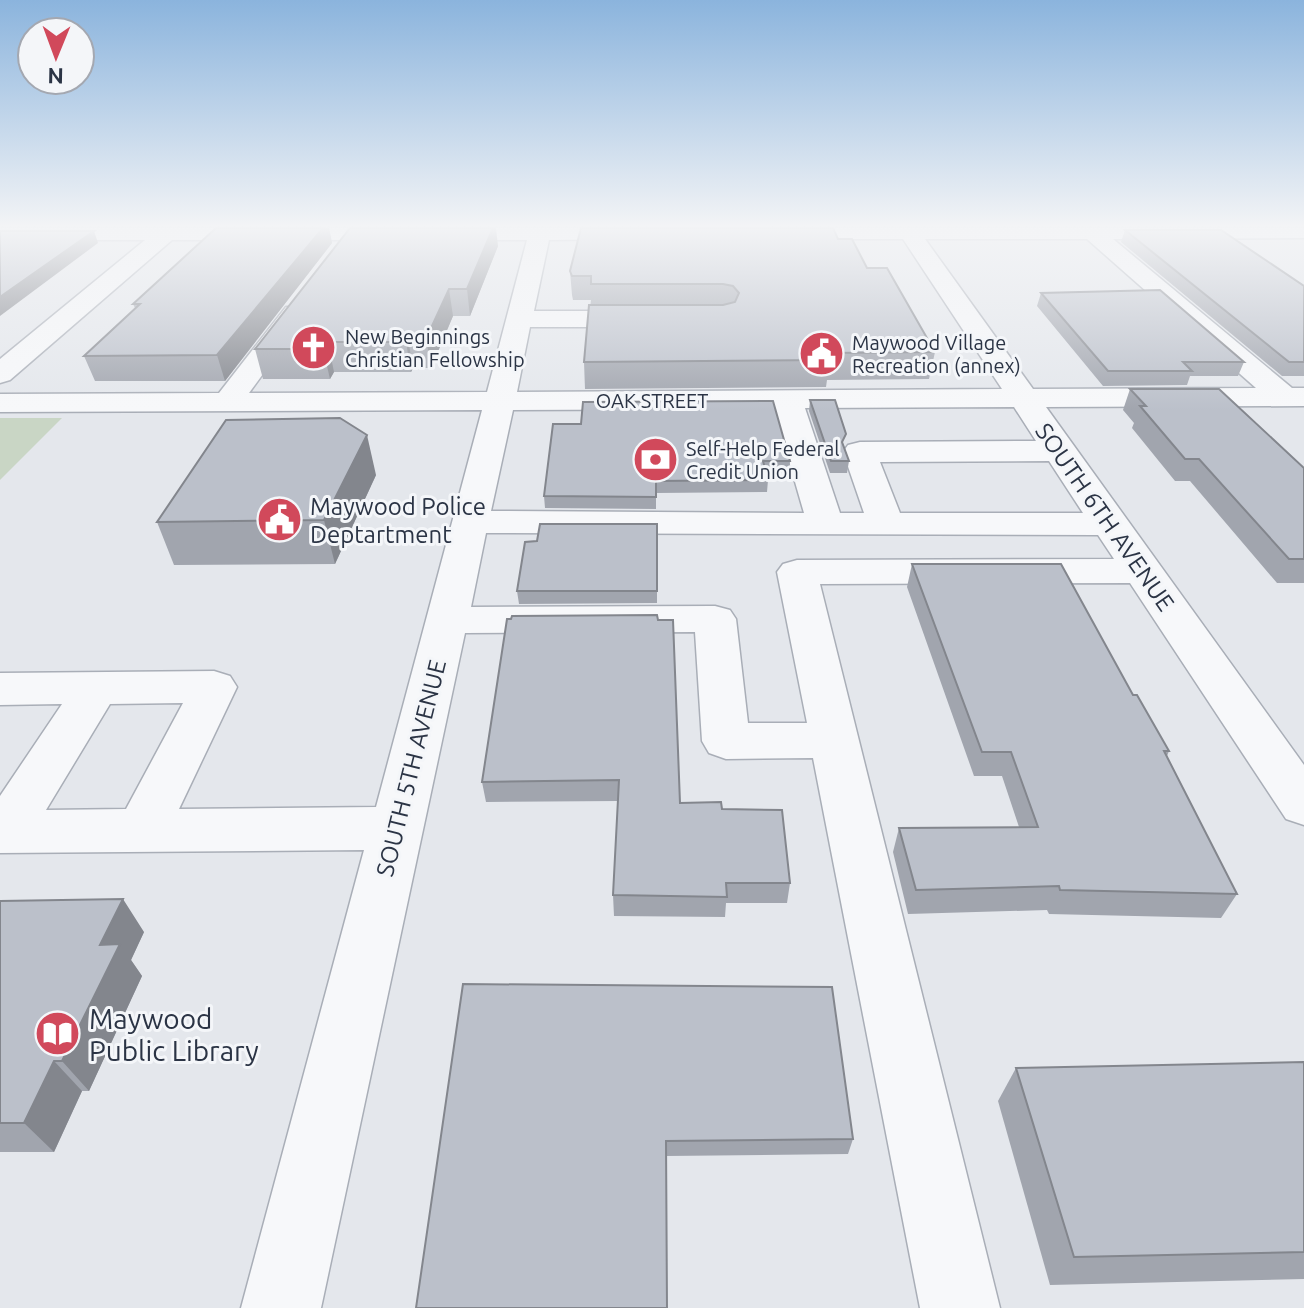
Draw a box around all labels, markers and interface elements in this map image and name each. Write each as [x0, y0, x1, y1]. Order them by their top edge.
north arrow [16, 16, 96, 96]
text: N [47, 64, 64, 89]
church icon: New Beginnings Christian Fellowship [290, 323, 338, 371]
place label: New Beginnings Christian Fellowship [345, 325, 525, 371]
public building icon: Maywood Village Recreation (annex) [797, 330, 845, 378]
place label: Maywood Village Recreation (annex) [852, 331, 1021, 377]
street label: OAK STREET [596, 389, 708, 412]
street label: SOUTH 6TH AVENUE [1030, 418, 1180, 616]
bank icon: Self-Help Federal Credit Union [631, 435, 679, 483]
place label: Self-Help Federal Credit Union [686, 437, 840, 483]
place label: Maywood Police Deptartment [310, 493, 486, 548]
public building icon: Maywood Police Deptartment [255, 496, 303, 544]
street label: SOUTH 5TH AVENUE [371, 657, 451, 879]
place label: Maywood Public Library [89, 1003, 259, 1066]
library icon: Maywood Public Library [34, 1010, 82, 1058]

